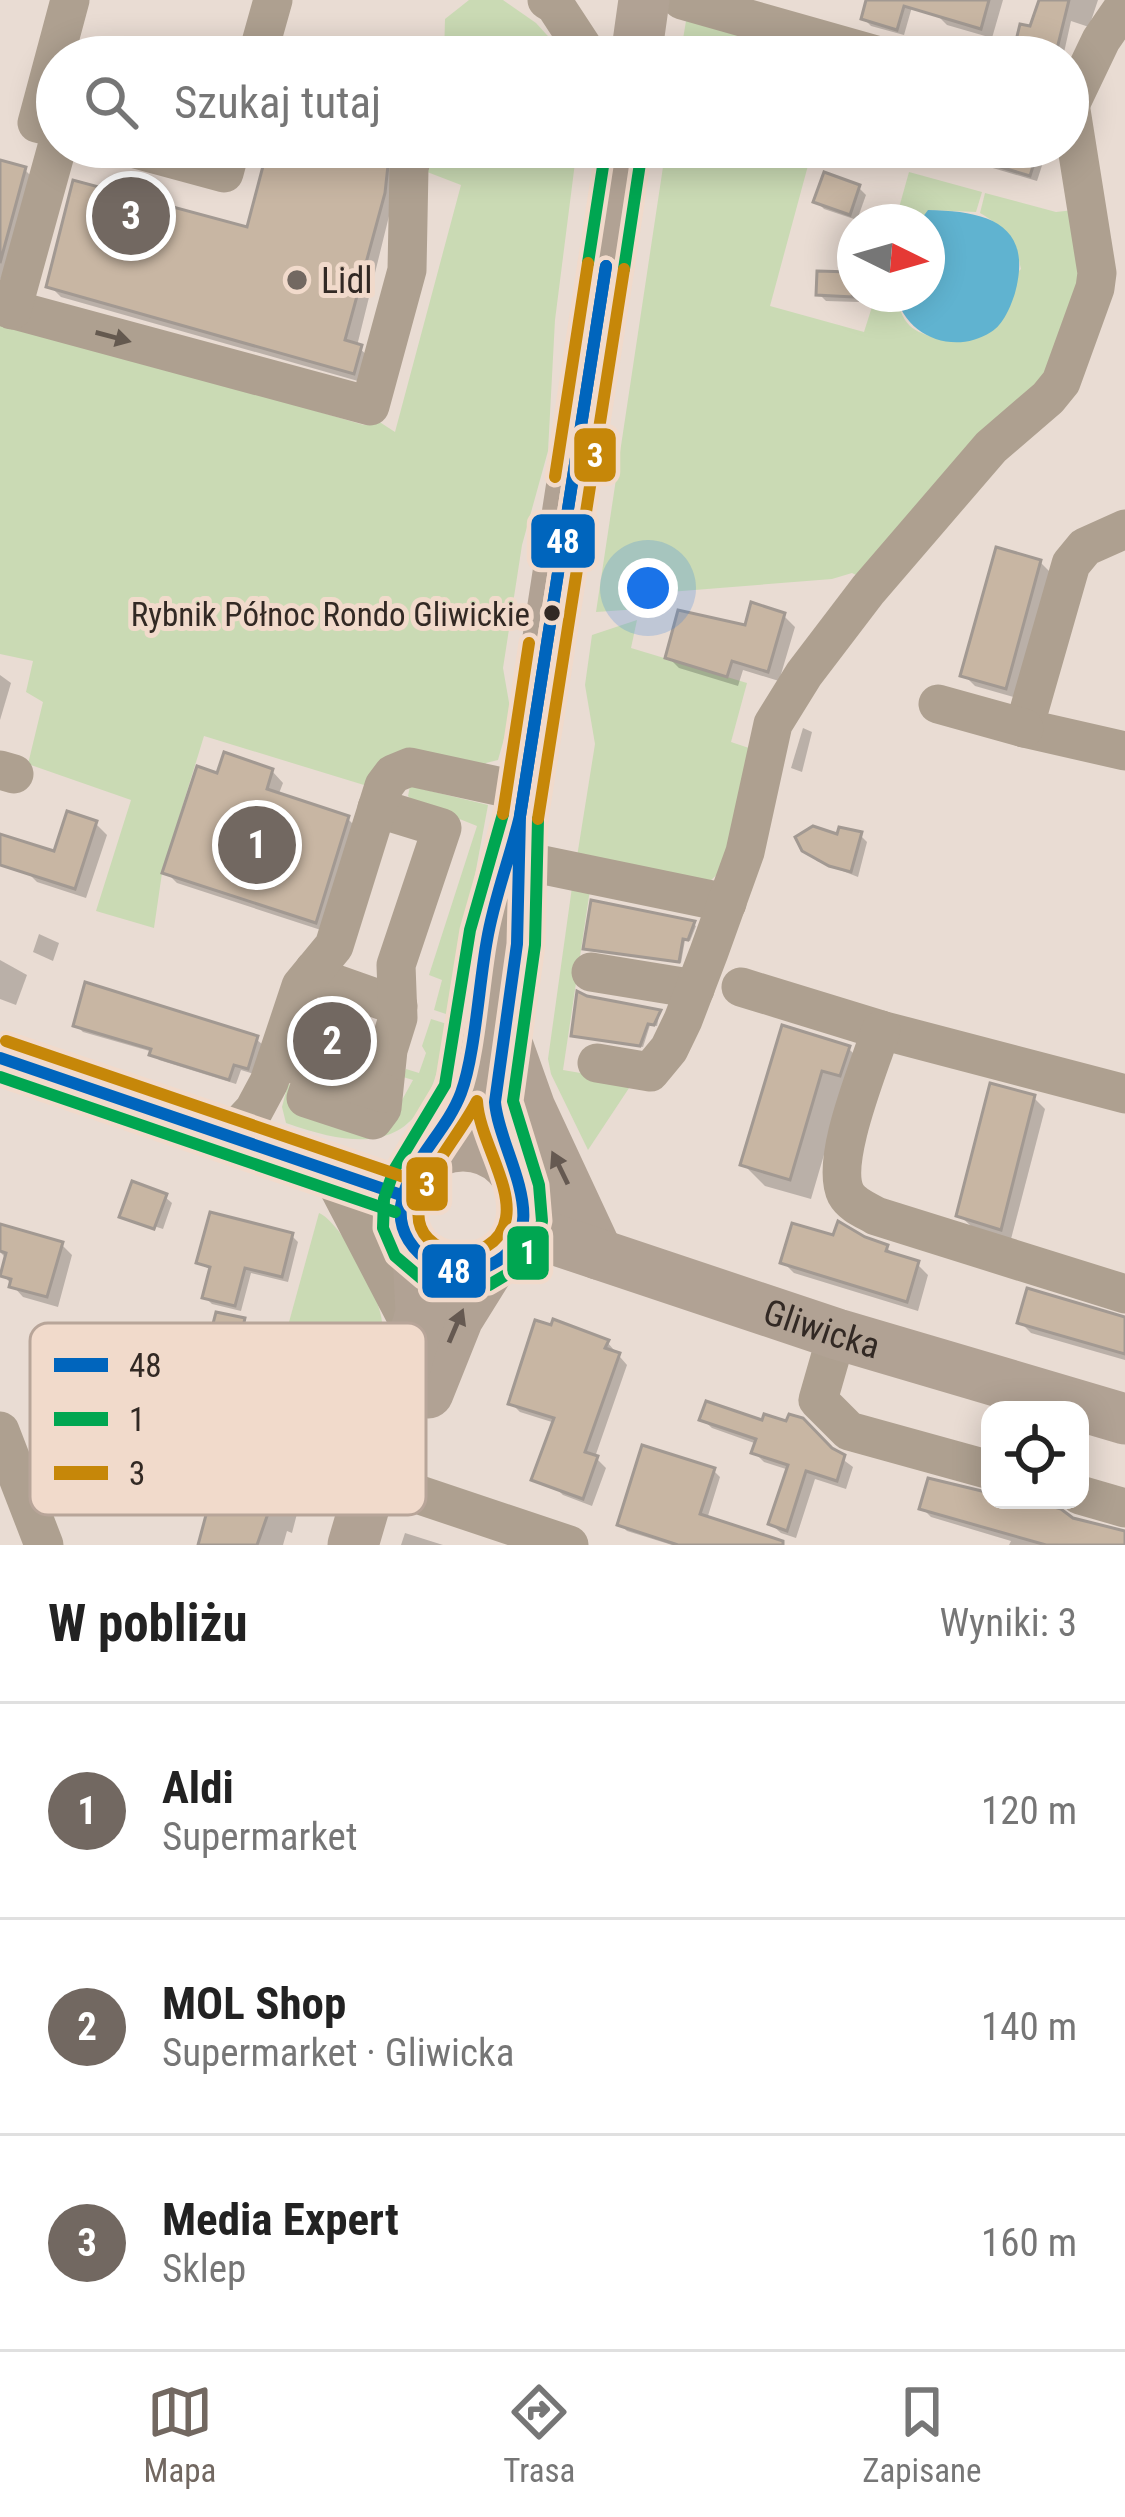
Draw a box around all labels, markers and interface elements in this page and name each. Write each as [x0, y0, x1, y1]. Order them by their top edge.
search box [36, 36, 1089, 168]
icon: search [78, 69, 144, 135]
text: Szukaj tutaj [174, 76, 381, 129]
pin: 3 [92, 171, 170, 261]
north arrow [837, 204, 945, 312]
place label: Lidl [321, 260, 373, 302]
marker: Lidl [284, 267, 310, 293]
one-way arrow [95, 328, 132, 347]
line badge: 3 [572, 426, 618, 484]
text: 3 [587, 436, 603, 475]
line badge: 48 [529, 512, 597, 570]
text: 48 [546, 522, 580, 561]
your location [618, 558, 678, 618]
place label: Rybnik Północ Rondo Gliwickie [131, 595, 530, 634]
marker: Rybnik Północ Rondo Gliwickie [541, 602, 563, 624]
pin: 1 [218, 800, 296, 890]
pin: 2 [293, 996, 371, 1086]
one-way arrow [551, 1151, 571, 1185]
line badge: 3 [404, 1155, 450, 1213]
text: 3 [419, 1165, 435, 1204]
line badge: 1 [505, 1224, 551, 1282]
text: 1 [520, 1233, 536, 1272]
line badge: 48 [420, 1242, 488, 1300]
text: 48 [437, 1252, 471, 1291]
street label: Gliwicka [758, 1291, 885, 1367]
one-way arrow [447, 1308, 467, 1343]
legend [30, 1323, 426, 1515]
text: 48 [129, 1346, 162, 1385]
text: 1 [129, 1400, 145, 1439]
map controls [981, 1401, 1089, 1509]
button: locate [981, 1401, 1089, 1509]
text: 3 [129, 1454, 145, 1493]
text: W pobliżu [48, 1594, 248, 1653]
text: Wyniki: 3 [939, 1600, 1077, 1646]
text: Aldi [162, 1761, 234, 1814]
text: 1 [77, 1788, 97, 1834]
text: 120 m [981, 1788, 1077, 1834]
text: Supermarket [162, 1814, 357, 1860]
text: MOL Shop [162, 1977, 346, 2030]
text: 2 [77, 2004, 97, 2050]
text: 140 m [981, 2004, 1077, 2050]
text: Supermarket · Gliwicka [162, 2030, 514, 2076]
text: Media Expert [162, 2193, 399, 2246]
text: 3 [77, 2220, 97, 2266]
text: 160 m [981, 2220, 1077, 2266]
text: Sklep [162, 2246, 246, 2292]
tab: Mapa [143, 2379, 216, 2490]
tab: Trasa [503, 2379, 575, 2490]
tab: Zapisane [862, 2379, 981, 2490]

